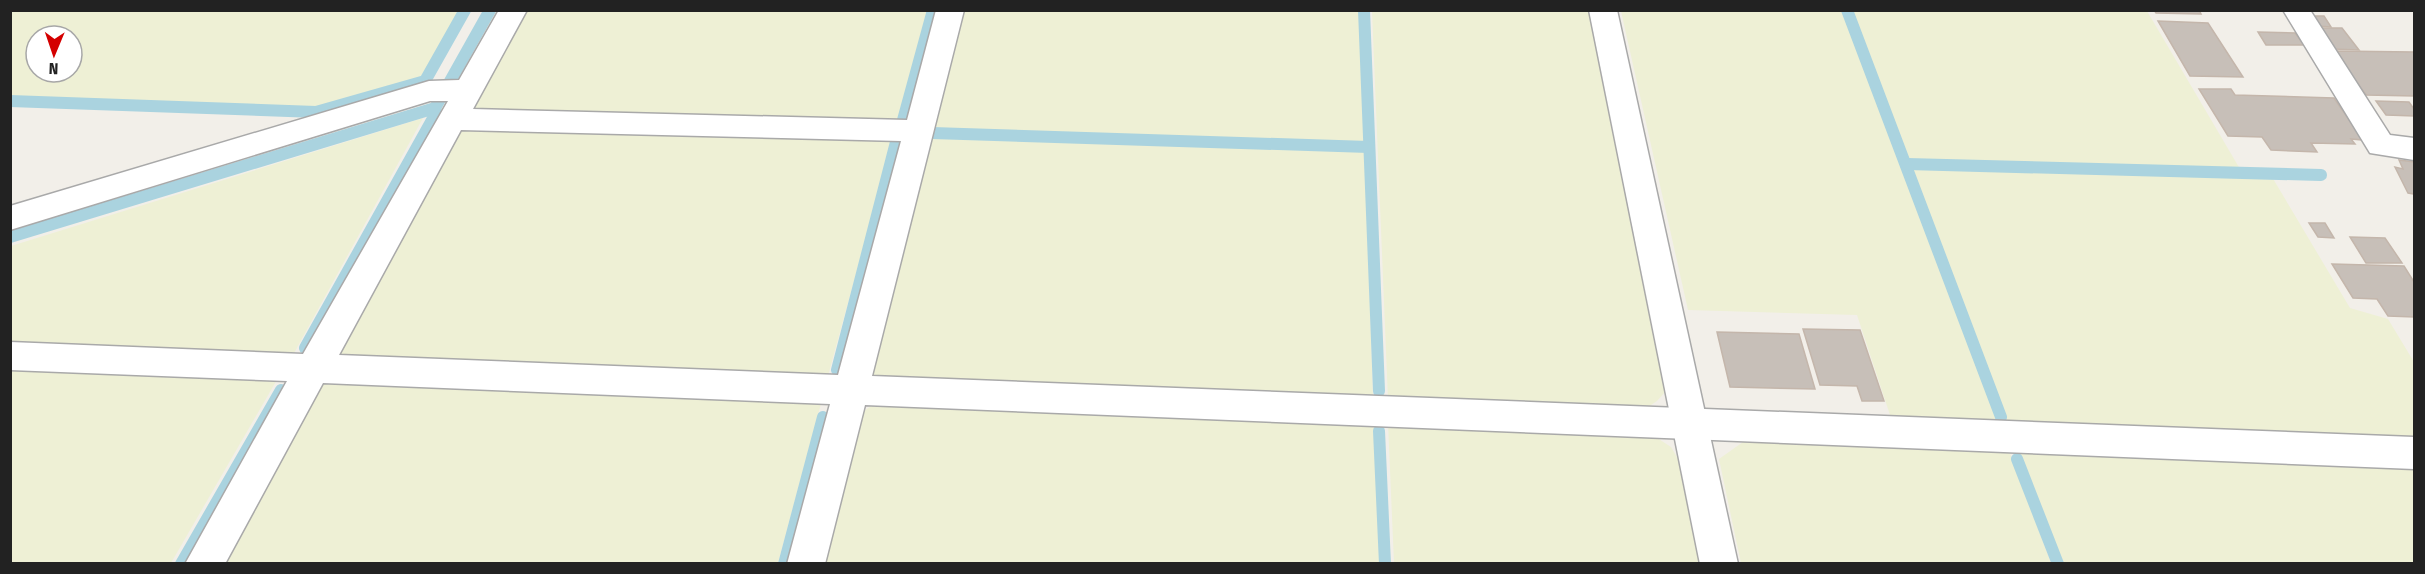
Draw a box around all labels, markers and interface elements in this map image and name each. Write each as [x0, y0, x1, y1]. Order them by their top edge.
north arrow [24, 24, 84, 84]
text: N [48, 59, 59, 78]

